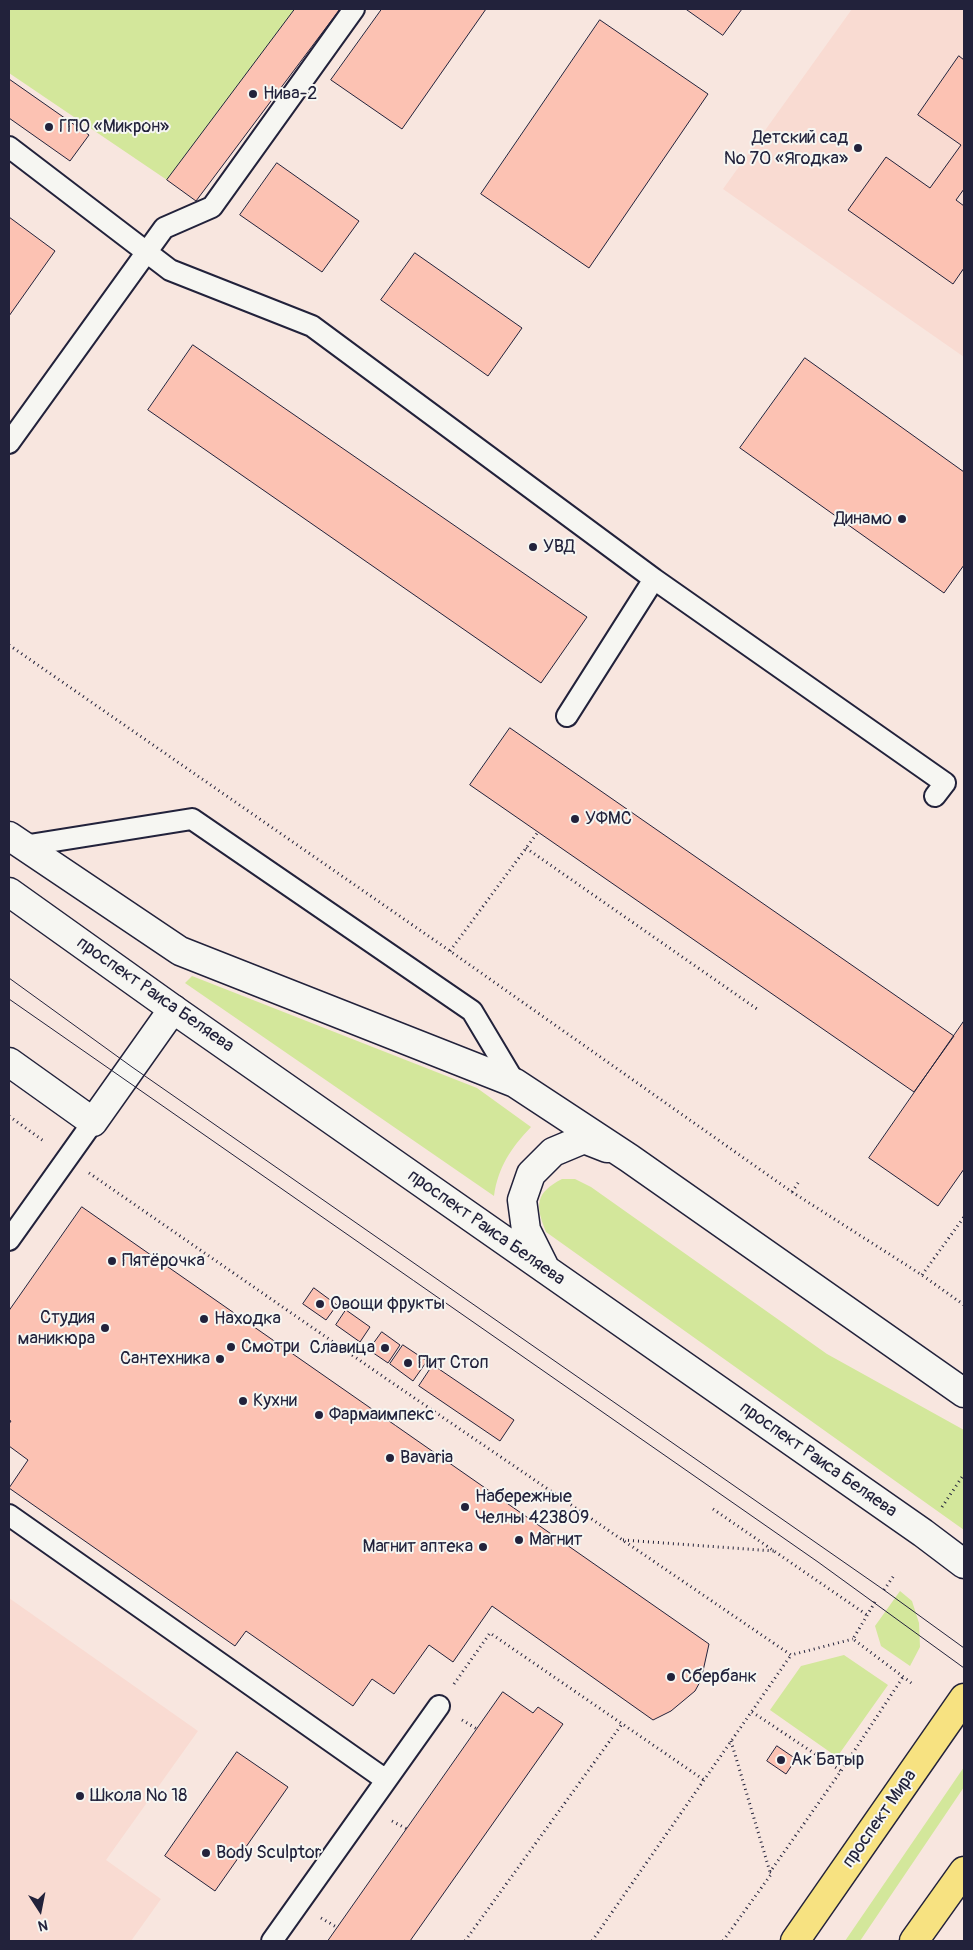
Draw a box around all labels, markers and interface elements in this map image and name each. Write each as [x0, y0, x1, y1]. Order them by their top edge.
place label: Нива-2 [263, 83, 317, 105]
marker: Нива-2 [247, 88, 259, 100]
place label: ГПО «Микрон» [59, 116, 169, 138]
marker: ГПО «Микрон» [43, 121, 55, 133]
place label: Детский сад № 70 «Ягодка» [724, 127, 848, 170]
marker: Детский сад № 70 «Ягодка» [852, 142, 864, 154]
place label: Динамо [834, 508, 892, 530]
marker: Динамо [896, 513, 908, 525]
place label: УВД [543, 536, 575, 558]
marker: УВД [527, 541, 539, 553]
place label: УФМС [585, 808, 632, 830]
marker: УФМС [569, 813, 581, 825]
street label: проспект Раиса Беляева [72, 932, 238, 1058]
street label: проспект Раиса Беляева [403, 1165, 569, 1291]
place label: Пятёрочка [122, 1250, 205, 1272]
marker: Пятёрочка [106, 1255, 118, 1267]
place label: Овощи фрукты [330, 1293, 445, 1315]
marker: Овощи фрукты [314, 1298, 326, 1310]
place label: Студия маникюра [18, 1307, 95, 1350]
place label: Находка [214, 1308, 281, 1330]
marker: Находка [198, 1313, 210, 1325]
marker: Студия маникюра [99, 1322, 111, 1334]
place label: Смотри [241, 1336, 299, 1358]
place label: Славица [310, 1337, 375, 1359]
marker: Смотри [225, 1341, 237, 1353]
marker: Славица [379, 1342, 391, 1354]
place label: Сантехника [120, 1348, 210, 1370]
place label: Пит Стоп [418, 1352, 489, 1374]
marker: Сантехника [214, 1353, 226, 1365]
marker: Пит Стоп [402, 1357, 414, 1369]
place label: Кухни [253, 1390, 297, 1412]
marker: Кухни [237, 1395, 249, 1407]
street label: проспект Раиса Беляева [735, 1397, 901, 1523]
place label: Фармаимпекс [329, 1404, 434, 1426]
marker: Фармаимпекс [313, 1409, 325, 1421]
place label: Bavaria [400, 1447, 453, 1469]
marker: Bavaria [384, 1452, 396, 1464]
place label: Набережные Челны 423809 [475, 1486, 589, 1528]
marker: Набережные Челны 423809 [459, 1501, 471, 1513]
place label: Магнит [529, 1529, 582, 1551]
marker: Магнит [513, 1534, 525, 1546]
place label: Магнит аптека [363, 1536, 473, 1558]
marker: Магнит аптека [477, 1541, 489, 1553]
place label: Сбербанк [681, 1666, 757, 1688]
marker: Сбербанк [665, 1671, 677, 1683]
place label: Ак Батыр [791, 1749, 864, 1771]
marker: Ак Батыр [775, 1754, 787, 1766]
street label: проспект Мира [838, 1766, 922, 1872]
place label: Школа № 18 [90, 1785, 187, 1807]
marker: Школа № 18 [74, 1790, 86, 1802]
place label: Body Sculptor [216, 1842, 321, 1864]
marker: Body Sculptor [200, 1847, 212, 1859]
north arrow [15, 1885, 65, 1935]
text: N [37, 1916, 49, 1934]

